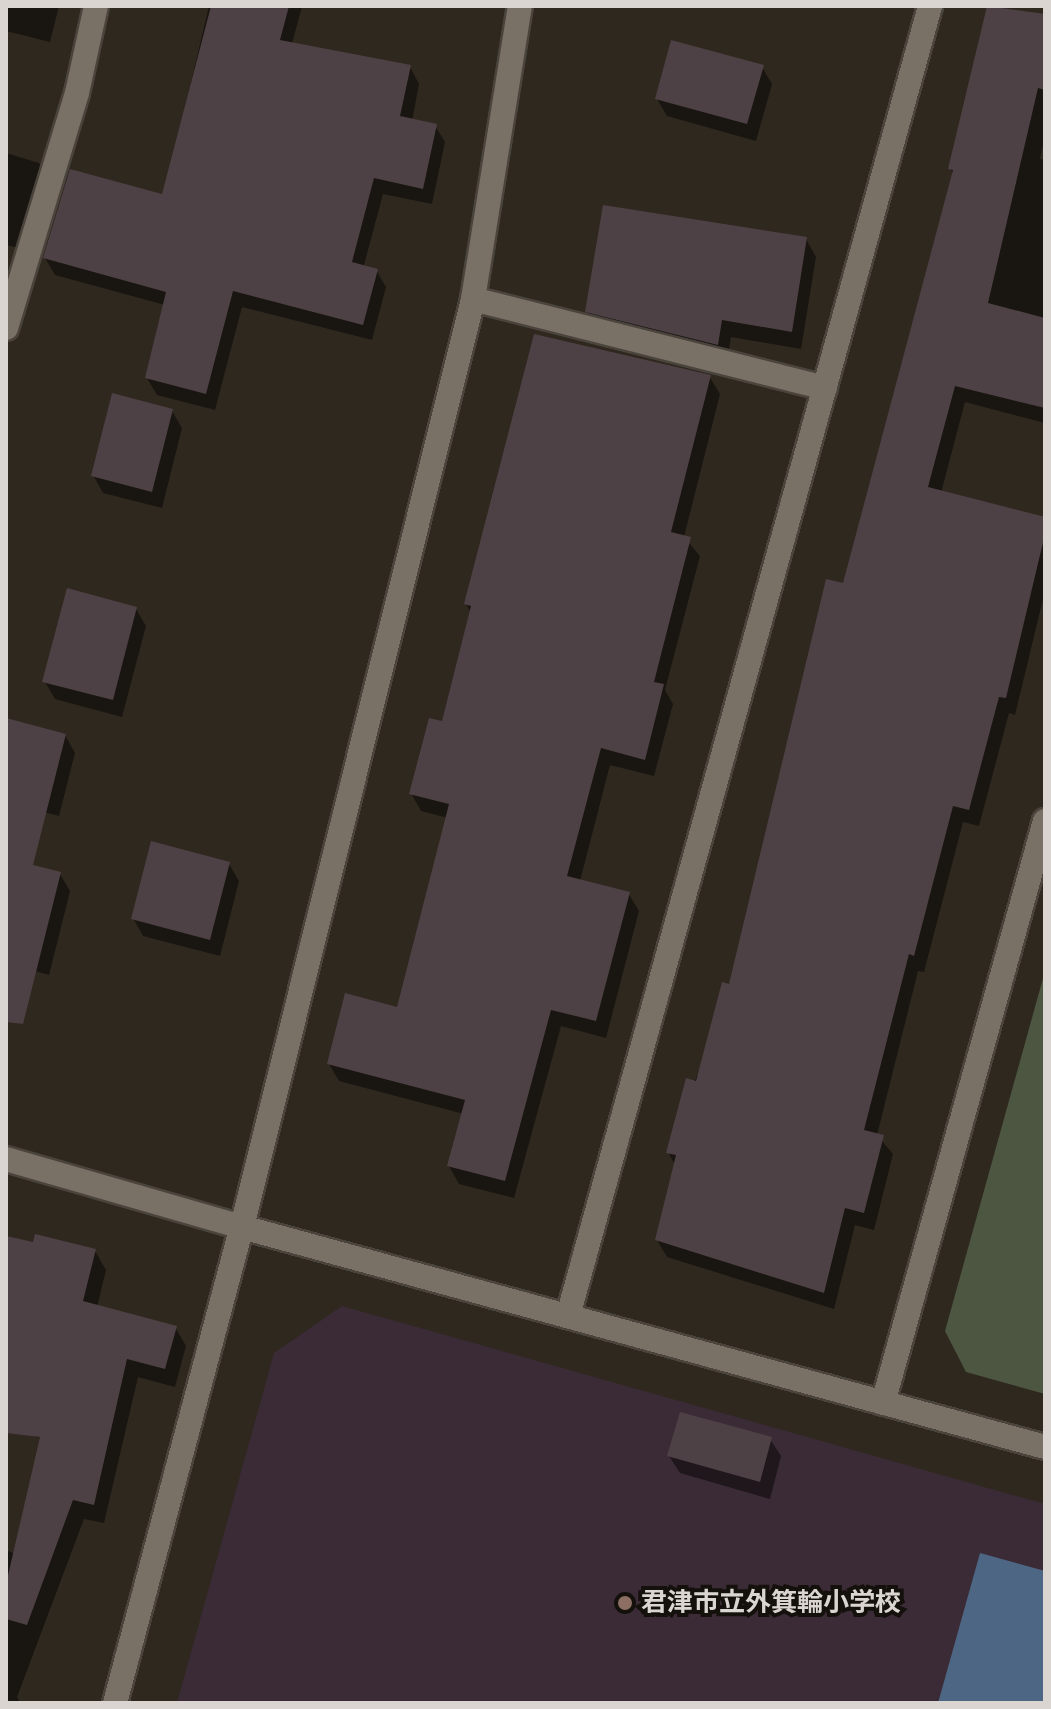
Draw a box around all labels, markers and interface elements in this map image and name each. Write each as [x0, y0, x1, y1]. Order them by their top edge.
place label: 君津市立外箕輪小学校 [641, 1587, 901, 1619]
marker: 君津市立外箕輪小学校 [616, 1594, 634, 1612]

